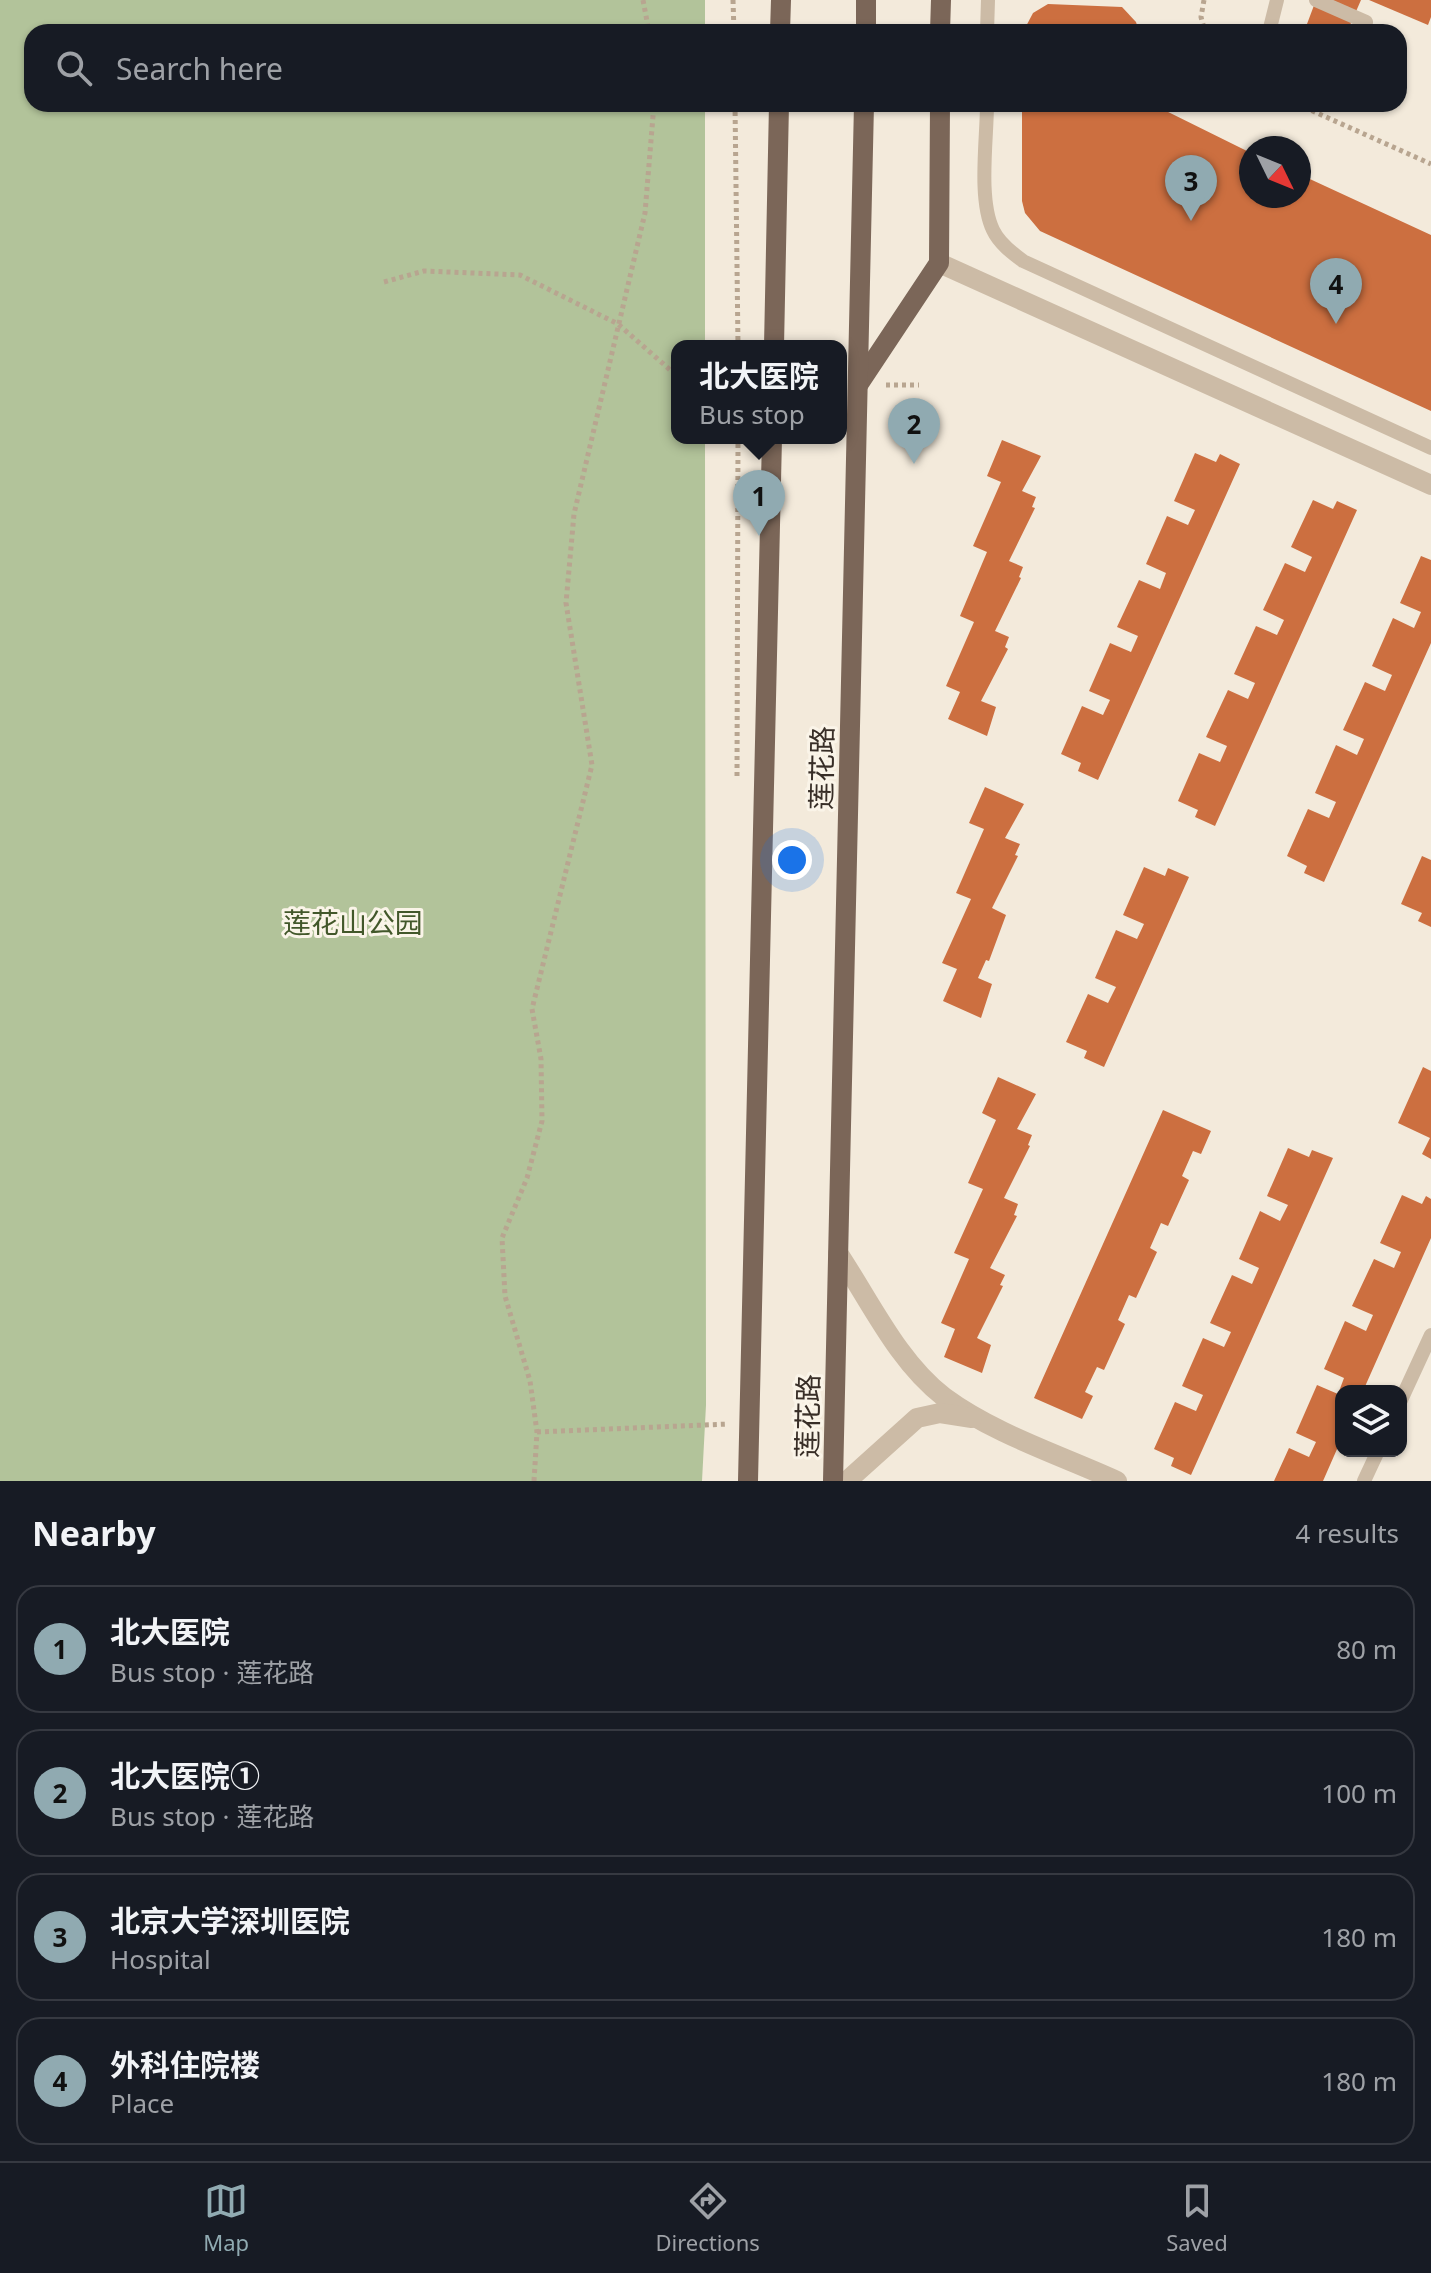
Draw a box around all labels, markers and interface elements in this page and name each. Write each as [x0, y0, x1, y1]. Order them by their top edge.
search box [24, 24, 1407, 112]
icon: search [52, 46, 96, 90]
text: Search here [116, 48, 283, 89]
north arrow [1239, 136, 1311, 208]
pin: 3 [1165, 155, 1217, 221]
pin: 4 [1310, 258, 1362, 324]
popup [671, 340, 847, 444]
text: 北大医院 [699, 355, 819, 396]
text: Bus stop [699, 396, 805, 432]
pin: 2 [888, 398, 940, 464]
pin: 1 [733, 470, 785, 536]
street label: 莲花路 [801, 726, 841, 810]
your location [772, 840, 812, 880]
park label: 莲花山公园 [283, 903, 423, 941]
street label: 莲花路 [787, 1374, 827, 1458]
map controls [1335, 1385, 1407, 1457]
button: layers [1335, 1385, 1407, 1457]
text: Nearby [32, 1510, 156, 1556]
text: 4 results [1295, 1515, 1399, 1551]
text: 北大医院 [110, 1611, 230, 1652]
text: 1 [53, 1631, 67, 1667]
text: 80 m [1336, 1631, 1397, 1667]
text: Bus stop · 莲花路 [110, 1654, 314, 1690]
text: 北大医院① [110, 1755, 260, 1796]
text: 2 [53, 1775, 67, 1811]
text: 100 m [1321, 1775, 1397, 1811]
text: Bus stop · 莲花路 [110, 1798, 314, 1834]
text: 北京大学深圳医院 [110, 1900, 350, 1941]
text: 3 [53, 1919, 67, 1955]
text: 180 m [1321, 1919, 1397, 1955]
text: Hospital [110, 1941, 211, 1977]
text: 外科住院楼 [110, 2044, 260, 2085]
text: 4 [53, 2063, 67, 2099]
text: 180 m [1321, 2063, 1397, 2099]
text: Place [110, 2085, 174, 2121]
tab: Map [203, 2179, 249, 2257]
tab: Directions [655, 2179, 760, 2257]
tab: Saved [1166, 2179, 1228, 2257]

